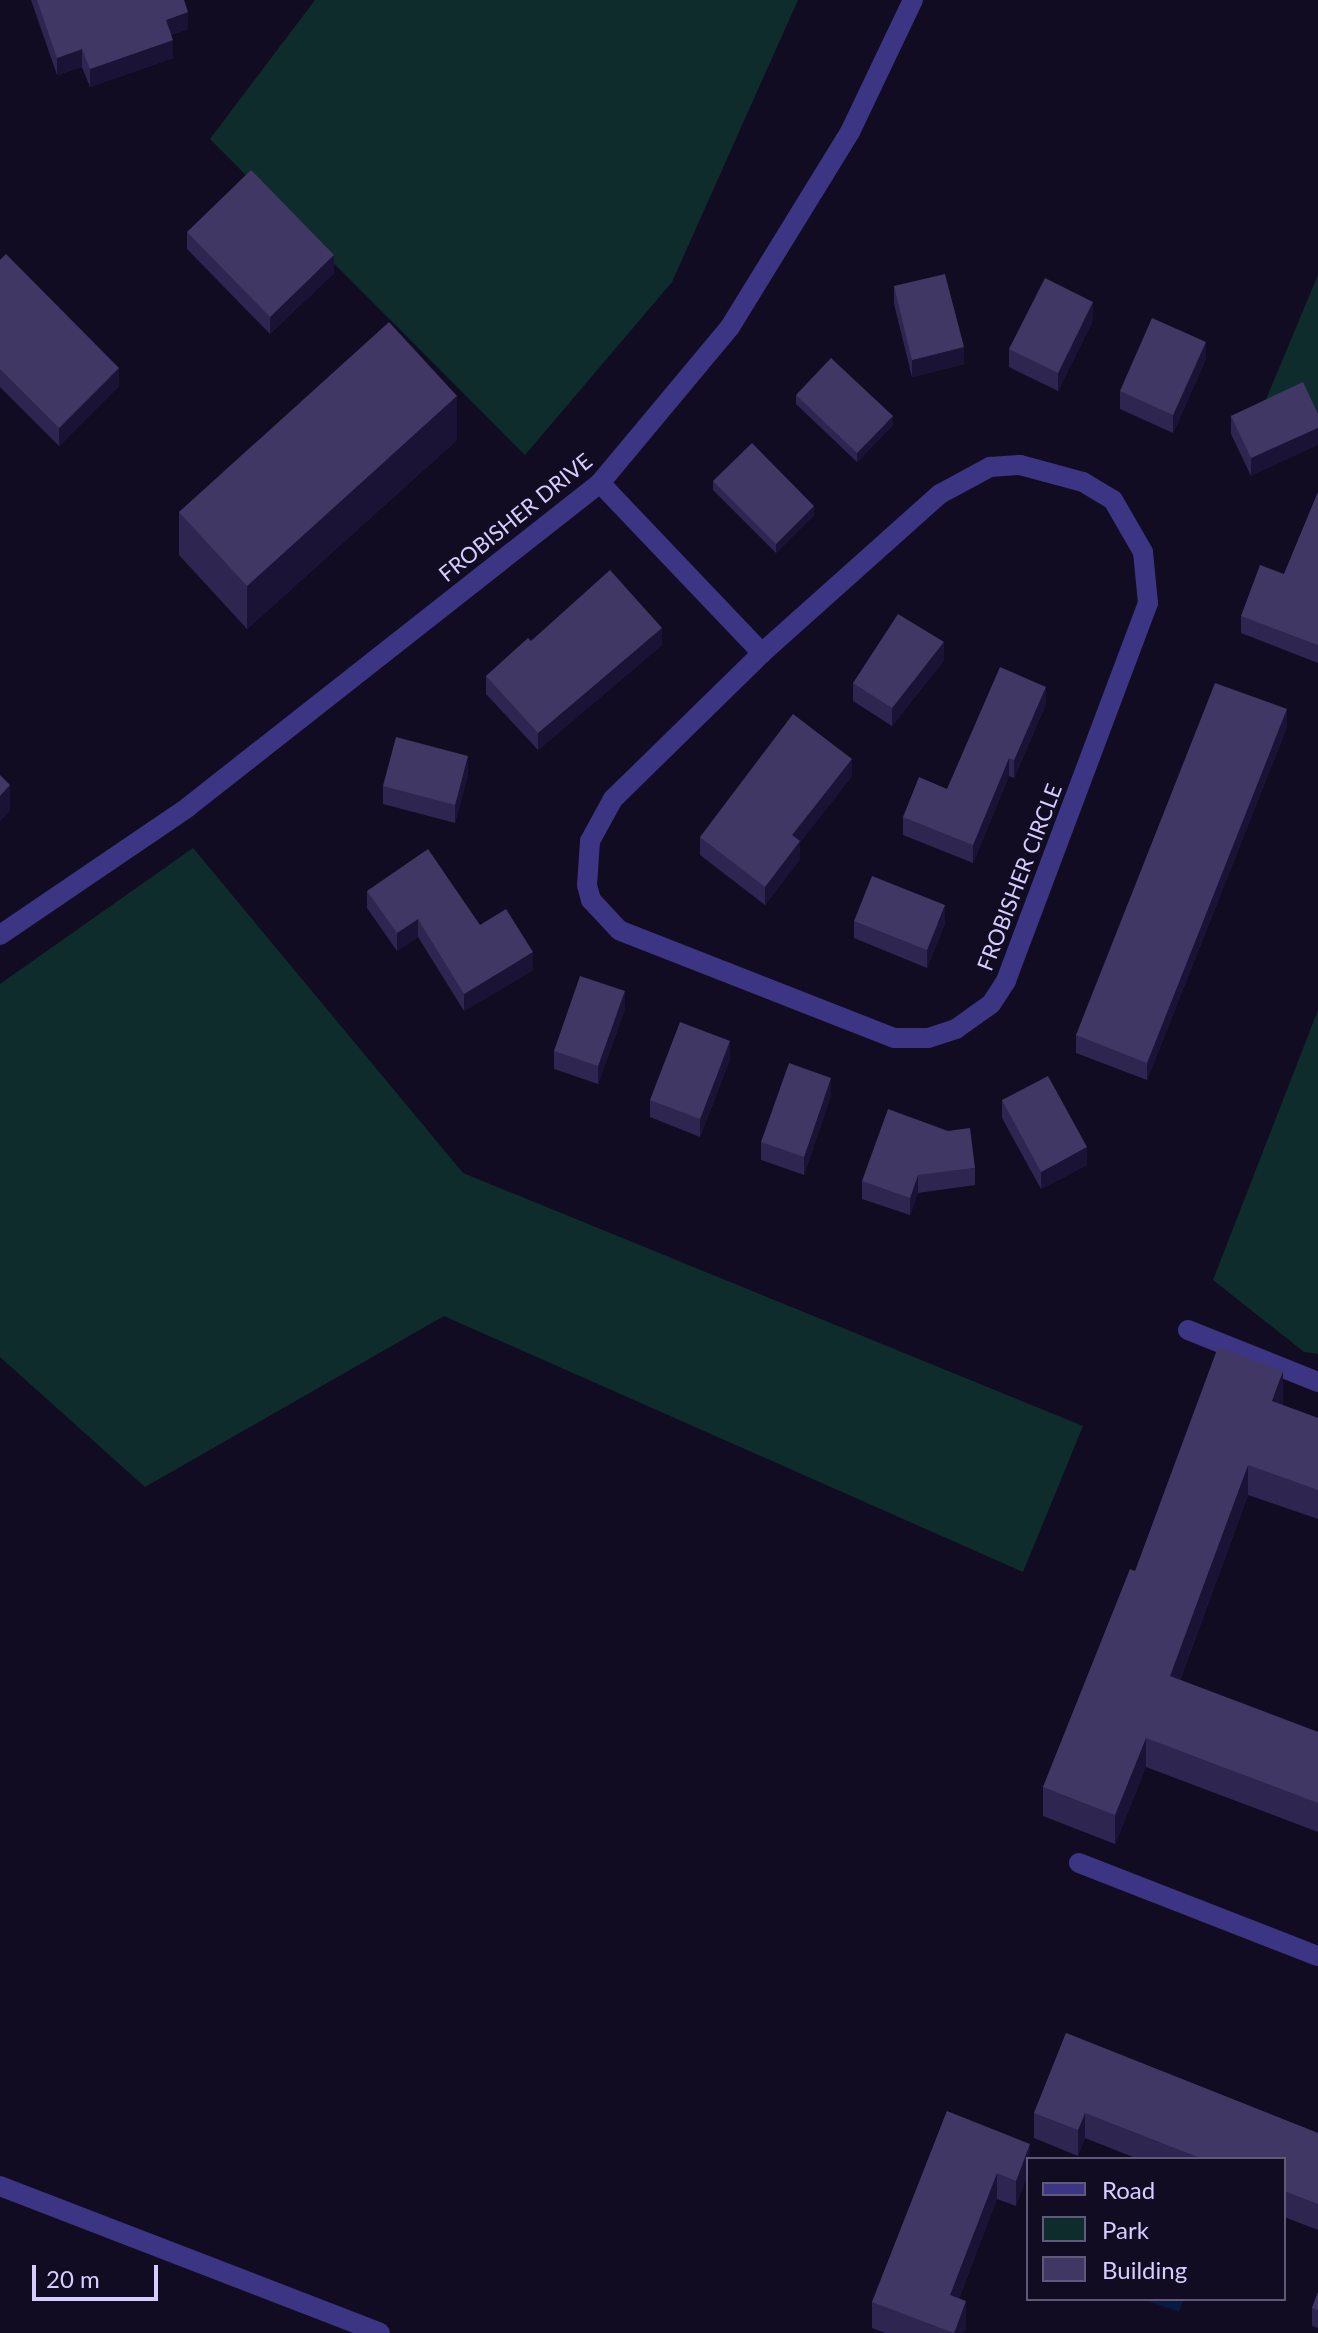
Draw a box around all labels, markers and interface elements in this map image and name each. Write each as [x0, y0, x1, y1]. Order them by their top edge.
street label: FROBISHER DRIVE [433, 447, 597, 587]
street label: FROBISHER CIRCLE [971, 780, 1067, 974]
legend [1026, 2157, 1286, 2301]
text: Road [1102, 2175, 1155, 2204]
text: Park [1102, 2215, 1149, 2244]
scale bar [36, 2249, 162, 2299]
text: Building [1102, 2255, 1187, 2284]
text: 20 m [46, 2264, 100, 2293]

